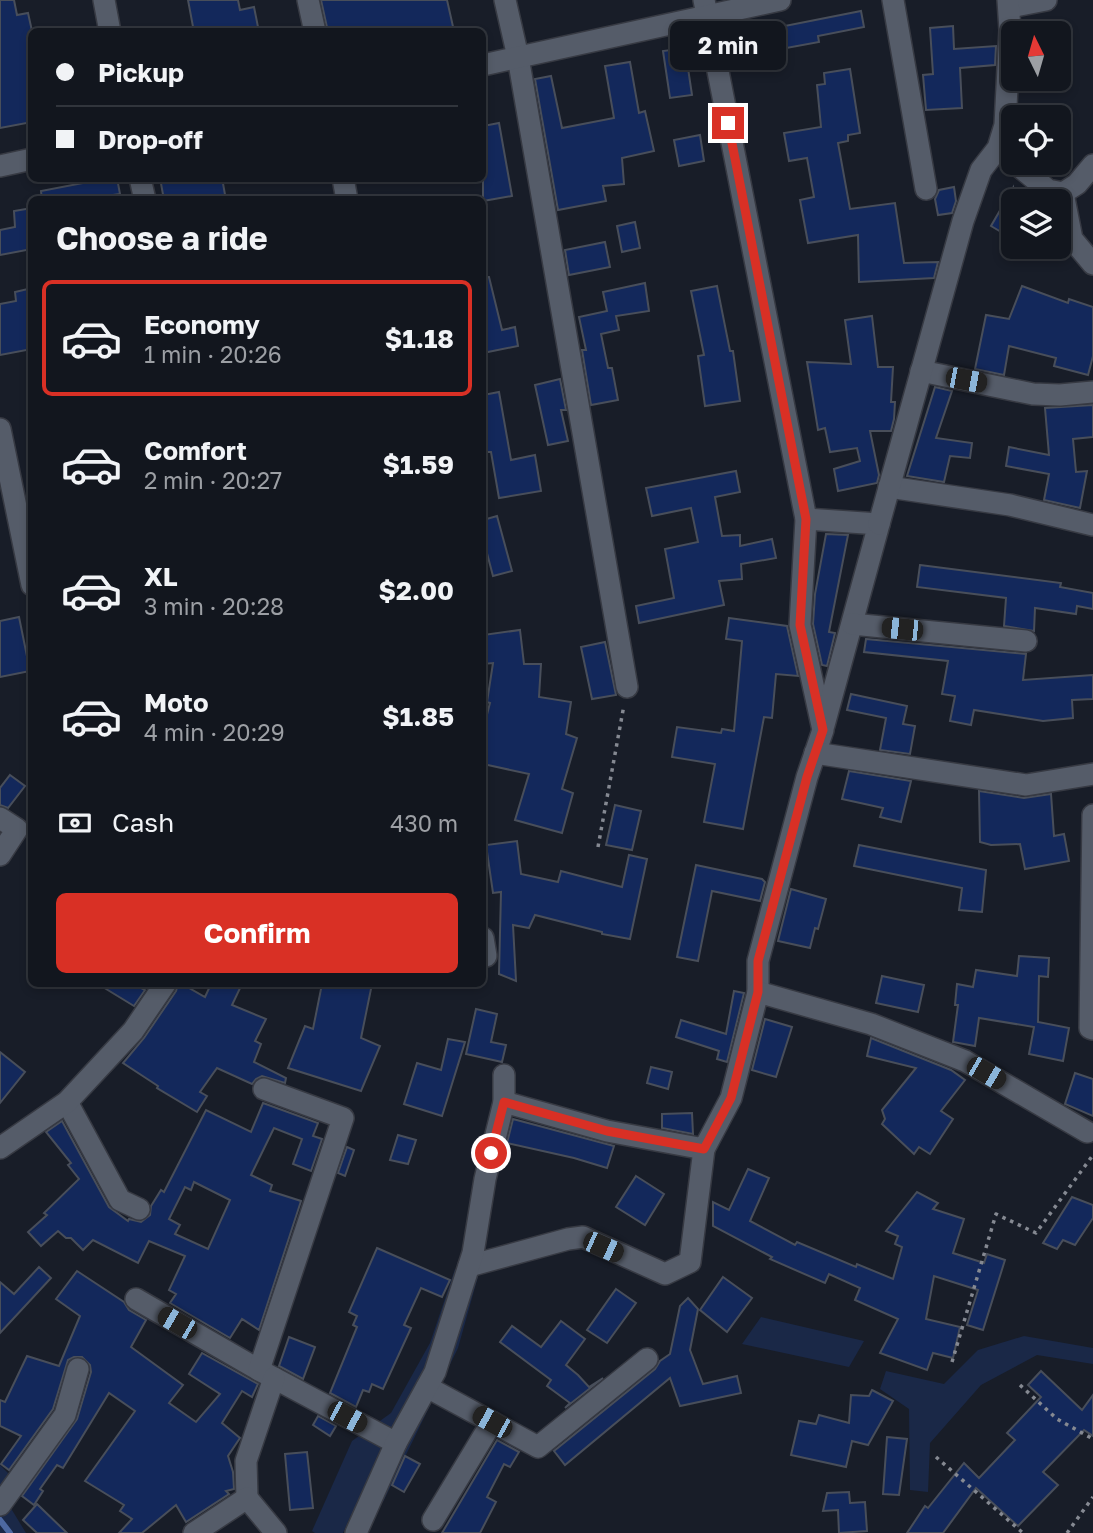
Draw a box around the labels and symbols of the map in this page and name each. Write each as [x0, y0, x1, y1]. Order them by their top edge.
north arrow [1001, 21, 1071, 91]
callout: 2 min [670, 22, 786, 71]
route end [712, 107, 744, 139]
car [944, 366, 989, 394]
car [881, 616, 924, 642]
car [963, 1053, 1010, 1093]
route start [475, 1137, 507, 1169]
car [580, 1229, 627, 1265]
car [154, 1303, 201, 1343]
car [324, 1398, 371, 1436]
car [469, 1403, 516, 1441]

